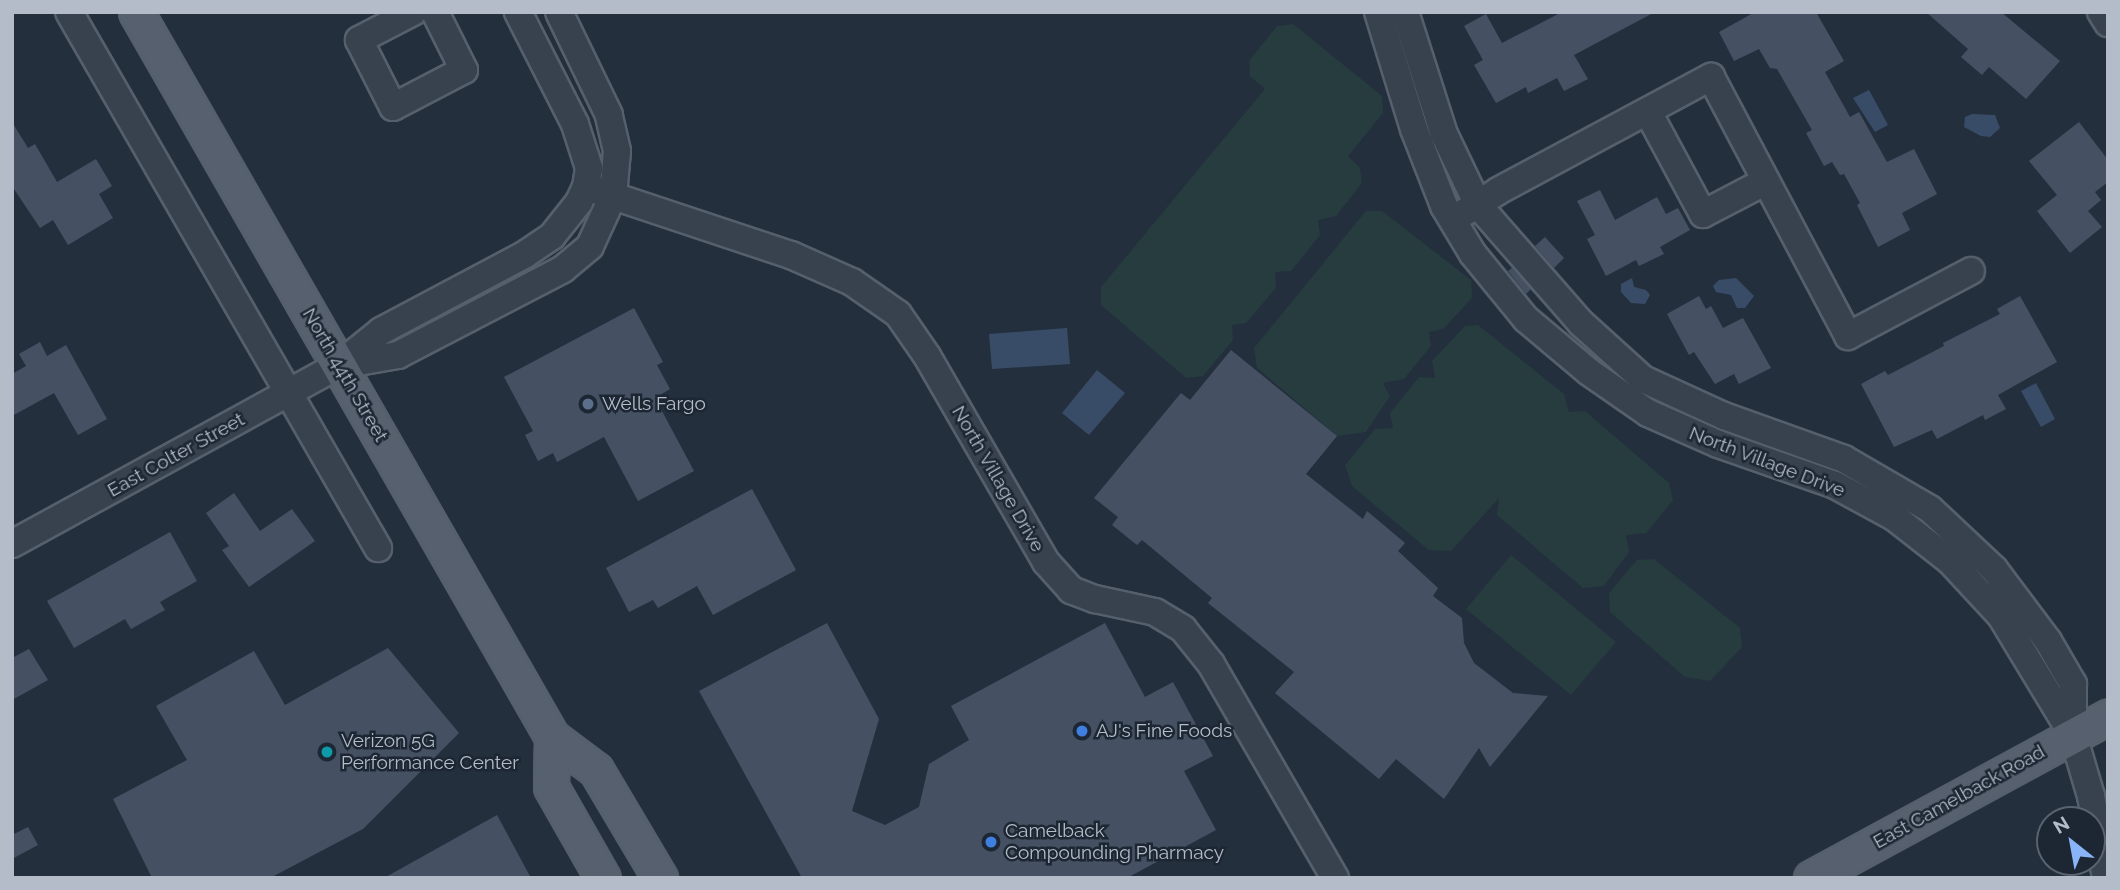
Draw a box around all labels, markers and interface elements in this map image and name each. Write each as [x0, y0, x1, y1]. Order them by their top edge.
street label: North 44th Street [298, 304, 392, 446]
place label: Wells Fargo [602, 393, 706, 415]
marker: Wells Fargo [580, 396, 596, 412]
street label: North Village Drive [947, 402, 1049, 556]
street label: East Colter Street [103, 408, 249, 502]
street label: North Village Drive [1686, 422, 1848, 502]
place label: AJ's Fine Foods [1096, 720, 1232, 742]
marker: AJ's Fine Foods [1074, 723, 1090, 739]
place label: Verizon 5G Performance Center [341, 730, 519, 774]
street label: East Camelback Road [1869, 740, 2049, 854]
marker: Verizon 5G Performance Center [319, 744, 335, 760]
north arrow [2036, 806, 2106, 876]
text: N [2049, 812, 2073, 838]
place label: Camelback Compounding Pharmacy [1005, 820, 1224, 864]
marker: Camelback Compounding Pharmacy [983, 834, 999, 850]

